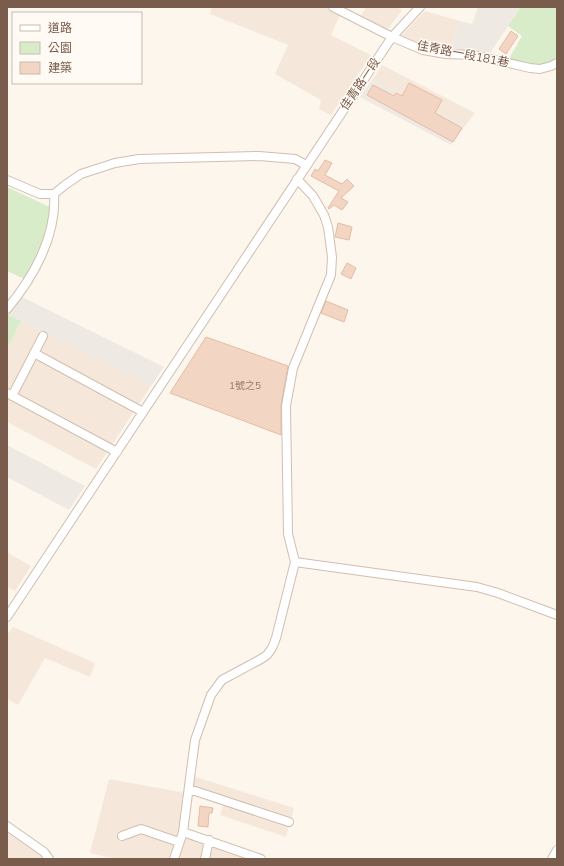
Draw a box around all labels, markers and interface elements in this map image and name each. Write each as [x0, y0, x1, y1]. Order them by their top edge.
legend [12, 12, 142, 84]
text: 道路 [48, 20, 72, 36]
street label: 佳青路一段181巷 [416, 37, 510, 71]
text: 公園 [48, 40, 72, 56]
street label: 佳青路一段 [337, 55, 383, 113]
text: 建築 [48, 60, 72, 76]
house number: 1號之5 [229, 379, 261, 393]

